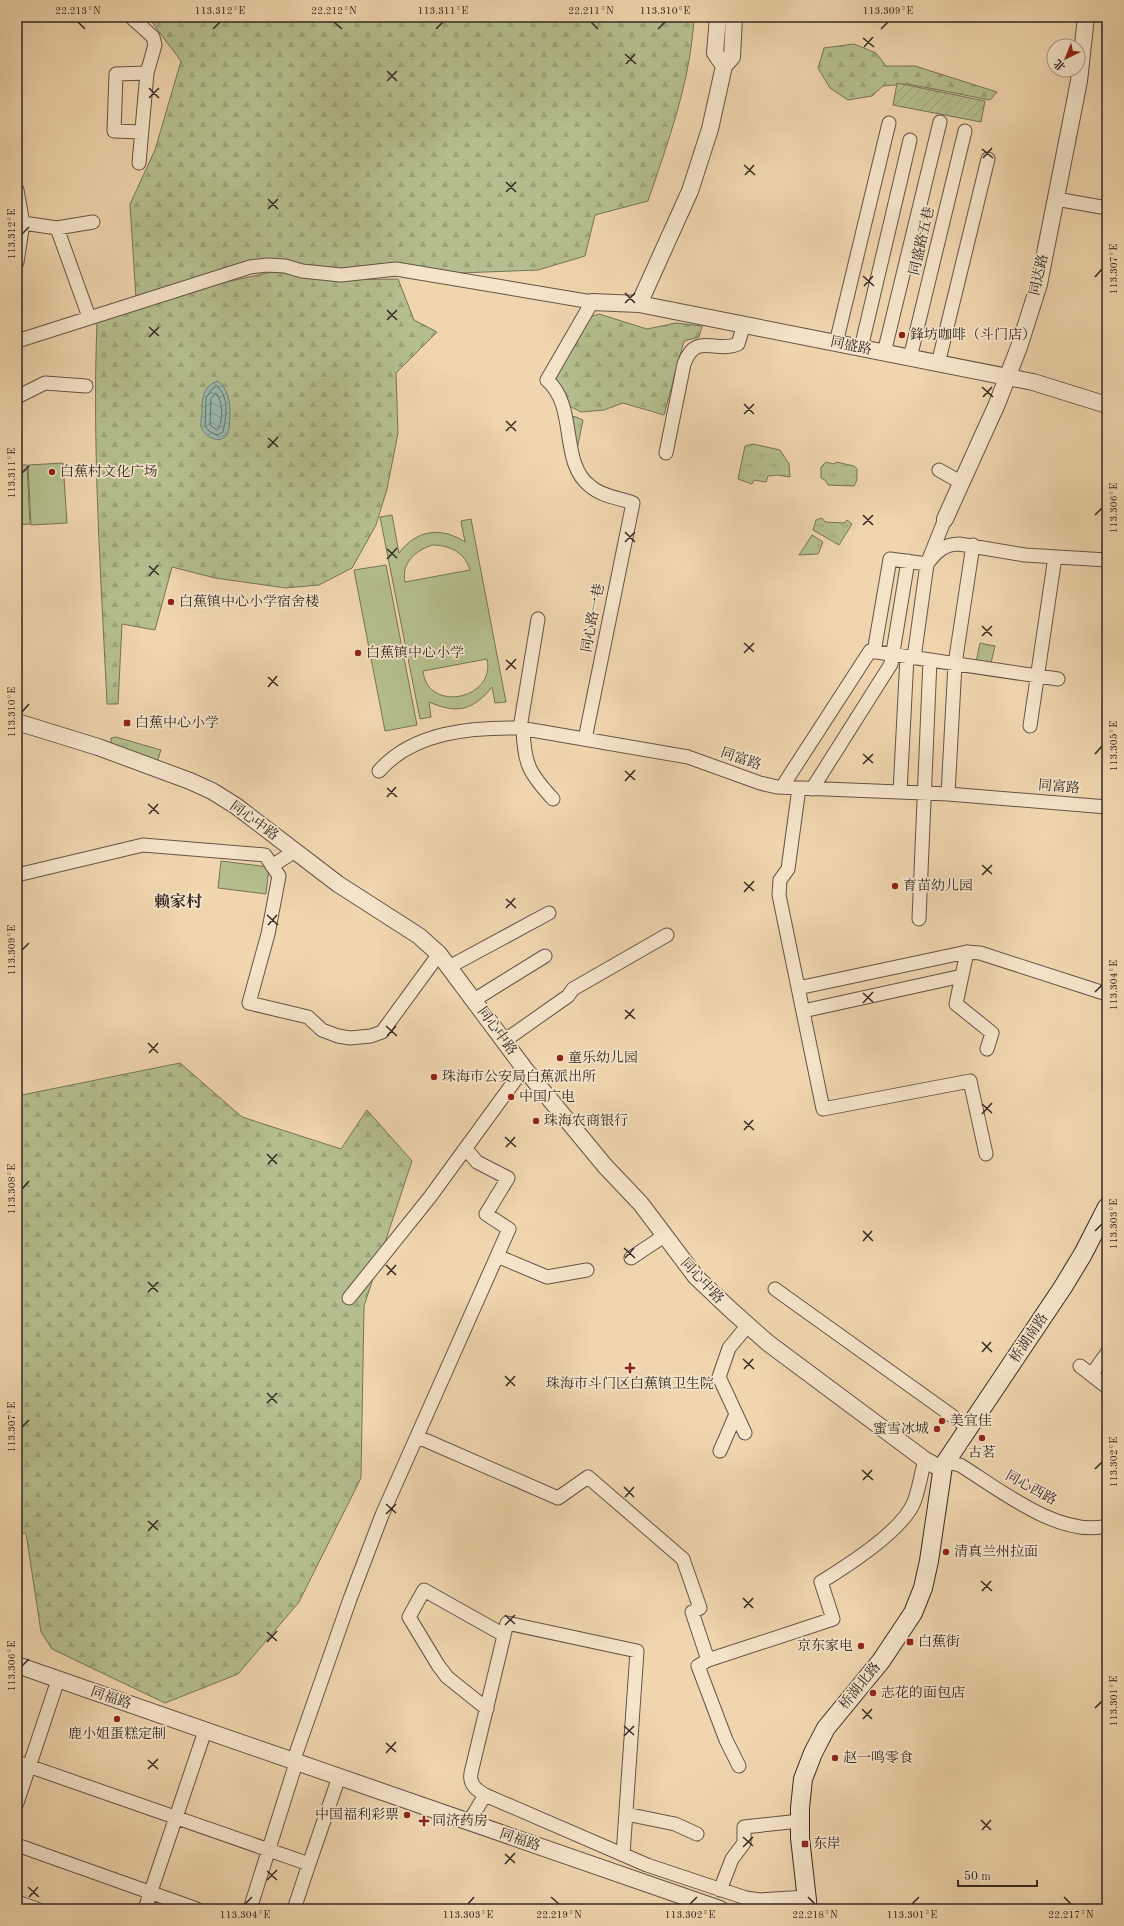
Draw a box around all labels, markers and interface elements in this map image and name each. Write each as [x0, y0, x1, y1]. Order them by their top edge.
text: 22.213°N [55, 6, 101, 16]
text: 113.312°E [195, 6, 245, 16]
text: 22.212°N [311, 6, 357, 16]
text: 113.311°E [418, 6, 468, 16]
text: 22.211°N [568, 6, 614, 16]
text: 113.310°E [640, 6, 690, 16]
text: 113.309°E [863, 6, 913, 16]
north arrow [1046, 38, 1086, 78]
text: 北 [1052, 56, 1068, 73]
street label: 同盛路五巷 [905, 205, 937, 277]
text: 113.312°E [7, 209, 17, 259]
text: 113.307°E [1109, 244, 1119, 294]
street label: 同达路 [1026, 253, 1051, 297]
place label: 鋒坊咖啡（斗门店） [910, 327, 1036, 342]
marker: 鋒坊咖啡（斗门店） [897, 330, 907, 340]
street label: 同盛路 [829, 333, 873, 357]
text: 113.311°E [7, 448, 17, 498]
place label: 白蕉村文化广场 [60, 464, 158, 479]
marker: 白蕉村文化广场 [47, 467, 57, 477]
text: 113.306°E [1109, 483, 1119, 533]
street label: 同心路一巷 [578, 582, 607, 654]
place label: 白蕉镇中心小学宿舍楼 [179, 594, 319, 609]
marker: 白蕉镇中心小学宿舍楼 [166, 597, 176, 607]
place label: 白蕉镇中心小学 [366, 645, 464, 660]
marker: 白蕉镇中心小学 [353, 648, 363, 658]
text: 113.310°E [7, 687, 17, 737]
place label: 白蕉中心小学 [135, 715, 219, 730]
marker: 白蕉中心小学 [122, 718, 132, 728]
text: 113.305°E [1109, 721, 1119, 771]
street label: 同富路 [719, 745, 763, 772]
street label: 同富路 [1037, 777, 1081, 796]
street label: 同心中路 [227, 798, 281, 843]
place label: 育苗幼儿园 [903, 878, 973, 893]
marker: 育苗幼儿园 [890, 881, 900, 891]
district label: 赖家村 [154, 892, 202, 911]
text: 113.309°E [7, 925, 17, 975]
text: 113.304°E [1109, 960, 1119, 1010]
street label: 同心中路 [475, 1004, 520, 1058]
place label: 童乐幼儿园 [568, 1050, 638, 1065]
marker: 童乐幼儿园 [555, 1053, 565, 1063]
place label: 珠海市公安局白蕉派出所 [442, 1069, 596, 1084]
marker: 珠海市公安局白蕉派出所 [429, 1072, 439, 1082]
place label: 中国广电 [519, 1089, 575, 1104]
marker: 中国广电 [506, 1092, 516, 1102]
place label: 珠海农商银行 [544, 1113, 628, 1128]
marker: 珠海农商银行 [531, 1116, 541, 1126]
text: 113.308°E [7, 1164, 17, 1214]
text: 113.303°E [1109, 1199, 1119, 1249]
street label: 同心中路 [678, 1255, 727, 1306]
street label: 桥湖南路 [1007, 1310, 1050, 1365]
marker: 珠海市斗门区白蕉镇卫生院 [624, 1362, 636, 1374]
place label: 珠海市斗门区白蕉镇卫生院 [546, 1376, 714, 1391]
text: 113.307°E [7, 1402, 17, 1452]
place label: 美宜佳 [950, 1413, 992, 1428]
marker: 美宜佳 [937, 1416, 947, 1426]
place label: 蜜雪冰城 [873, 1421, 929, 1436]
marker: 蜜雪冰城 [932, 1424, 942, 1434]
marker: 古茗 [977, 1433, 987, 1443]
text: 113.302°E [1109, 1437, 1119, 1487]
place label: 古茗 [968, 1445, 996, 1460]
street label: 同心西路 [1003, 1467, 1059, 1508]
place label: 清真兰州拉面 [954, 1544, 1038, 1559]
marker: 清真兰州拉面 [941, 1547, 951, 1557]
place label: 白蕉街 [918, 1634, 960, 1649]
marker: 白蕉街 [905, 1637, 915, 1647]
place label: 京东家电 [797, 1638, 853, 1653]
text: 113.306°E [7, 1641, 17, 1691]
marker: 京东家电 [856, 1641, 866, 1651]
street label: 桥湖北路 [836, 1659, 883, 1712]
text: 113.301°E [1109, 1676, 1119, 1726]
street label: 同福路 [89, 1684, 133, 1711]
place label: 志花的面包店 [881, 1685, 965, 1700]
marker: 志花的面包店 [868, 1688, 878, 1698]
marker: 鹿小姐蛋糕定制 [112, 1714, 122, 1724]
place label: 鹿小姐蛋糕定制 [68, 1726, 166, 1741]
place label: 赵一鸣零食 [843, 1750, 913, 1765]
marker: 赵一鸣零食 [830, 1753, 840, 1763]
place label: 中国福利彩票 [315, 1807, 399, 1822]
marker: 中国福利彩票 [402, 1810, 412, 1820]
place label: 同济药房 [432, 1813, 488, 1828]
marker: 同济药房 [419, 1816, 429, 1826]
street label: 同福路 [498, 1826, 542, 1853]
place label: 东岸 [813, 1836, 841, 1851]
marker: 东岸 [800, 1839, 810, 1849]
scale bar [958, 1862, 1037, 1888]
text: 50 m [964, 1870, 991, 1883]
text: 113.304°E [220, 1910, 270, 1920]
text: 113.303°E [443, 1910, 493, 1920]
text: 22.219°N [536, 1910, 582, 1920]
text: 113.302°E [665, 1910, 715, 1920]
text: 22.218°N [792, 1910, 838, 1920]
text: 113.301°E [887, 1910, 937, 1920]
text: 22.217°N [1048, 1910, 1094, 1920]

